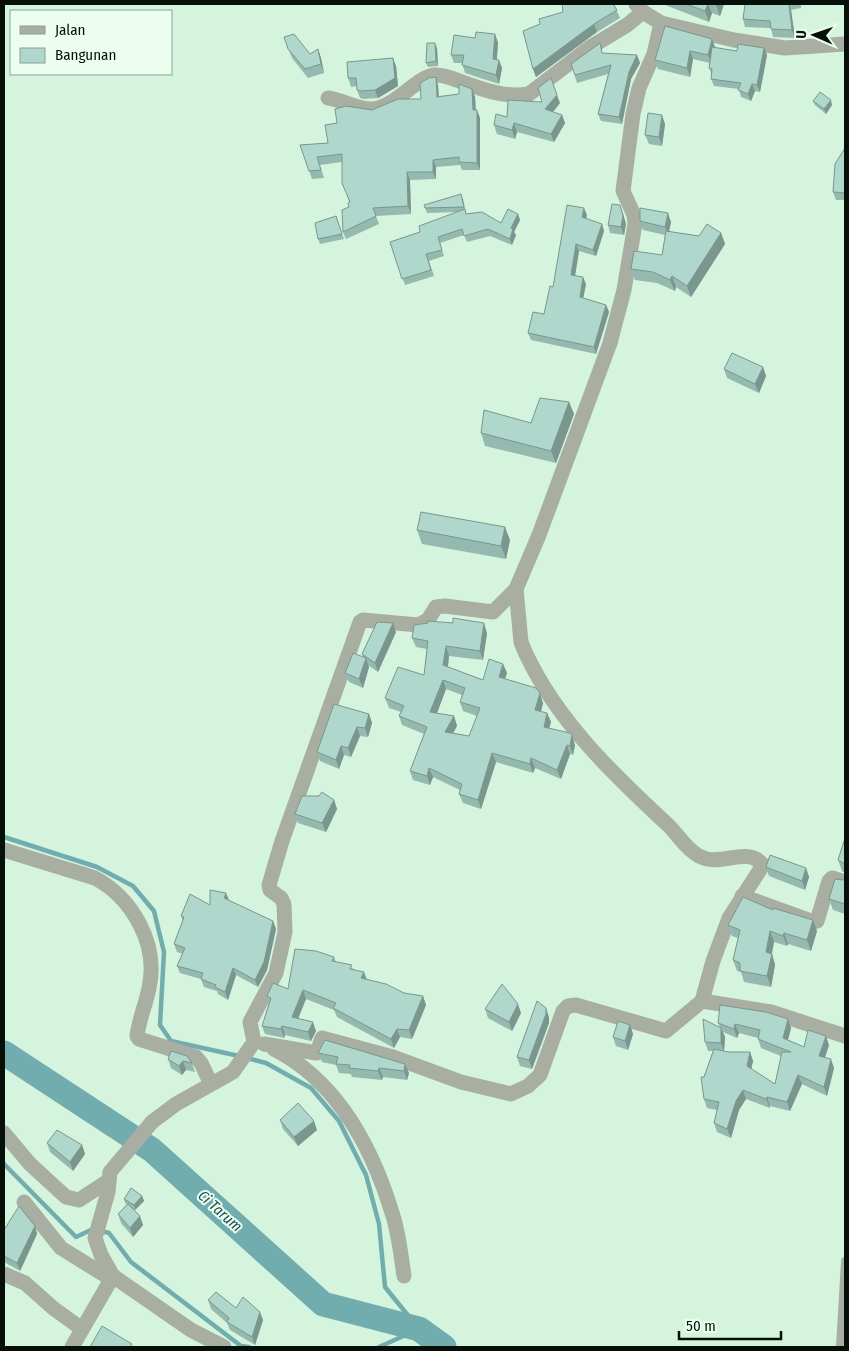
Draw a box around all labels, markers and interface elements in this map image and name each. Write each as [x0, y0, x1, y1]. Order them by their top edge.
legend [10, 10, 172, 75]
north arrow [789, 10, 839, 60]
text: Jalan [55, 21, 85, 39]
text: U [793, 30, 810, 39]
text: Bangunan [55, 46, 116, 64]
water label: Ci Tarum [194, 1187, 246, 1235]
scale bar [679, 1308, 782, 1340]
text: 50 m [686, 1317, 716, 1335]

